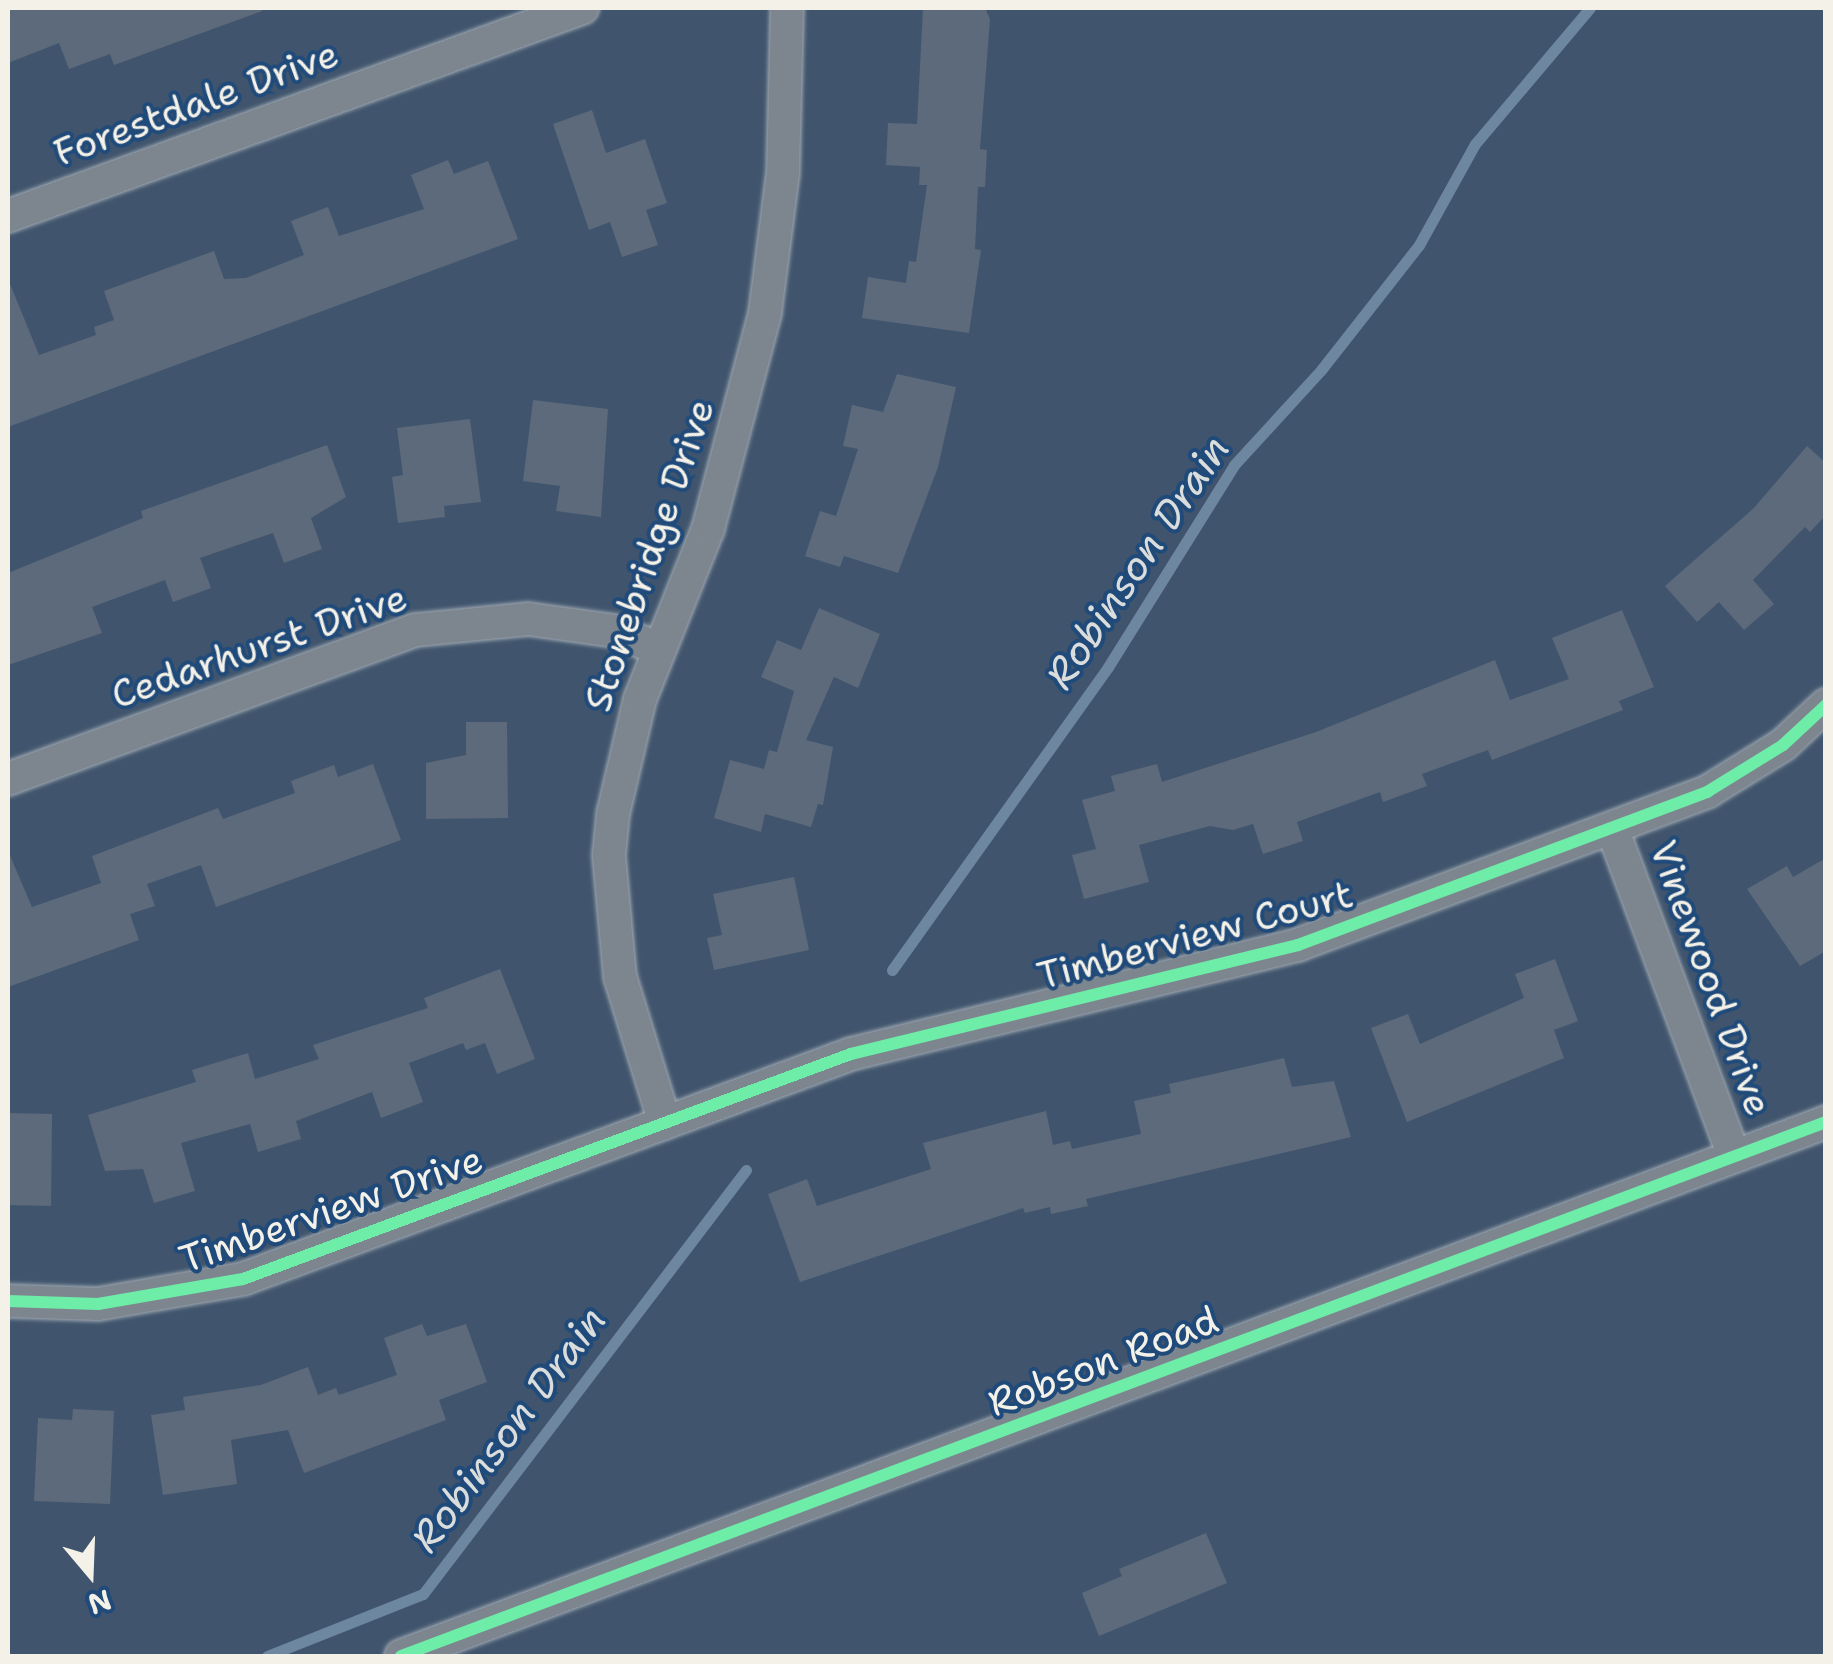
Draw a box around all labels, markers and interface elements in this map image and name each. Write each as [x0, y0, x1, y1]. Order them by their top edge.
street label: Forestdale Drive [48, 30, 344, 176]
street label: Stonebridge Drive [574, 393, 724, 717]
water label: Robinson Drain [1035, 426, 1239, 698]
street label: Cedarhurst Drive [105, 574, 413, 718]
street label: Vinewood Drive [1640, 834, 1782, 1122]
street label: Timberview Court [1032, 871, 1358, 999]
street label: Timberview Drive [174, 1136, 488, 1282]
street label: Robson Road [982, 1296, 1224, 1426]
water label: Robinson Drain [400, 1297, 616, 1561]
north arrow [40, 1524, 140, 1624]
text: N [83, 1581, 116, 1624]

